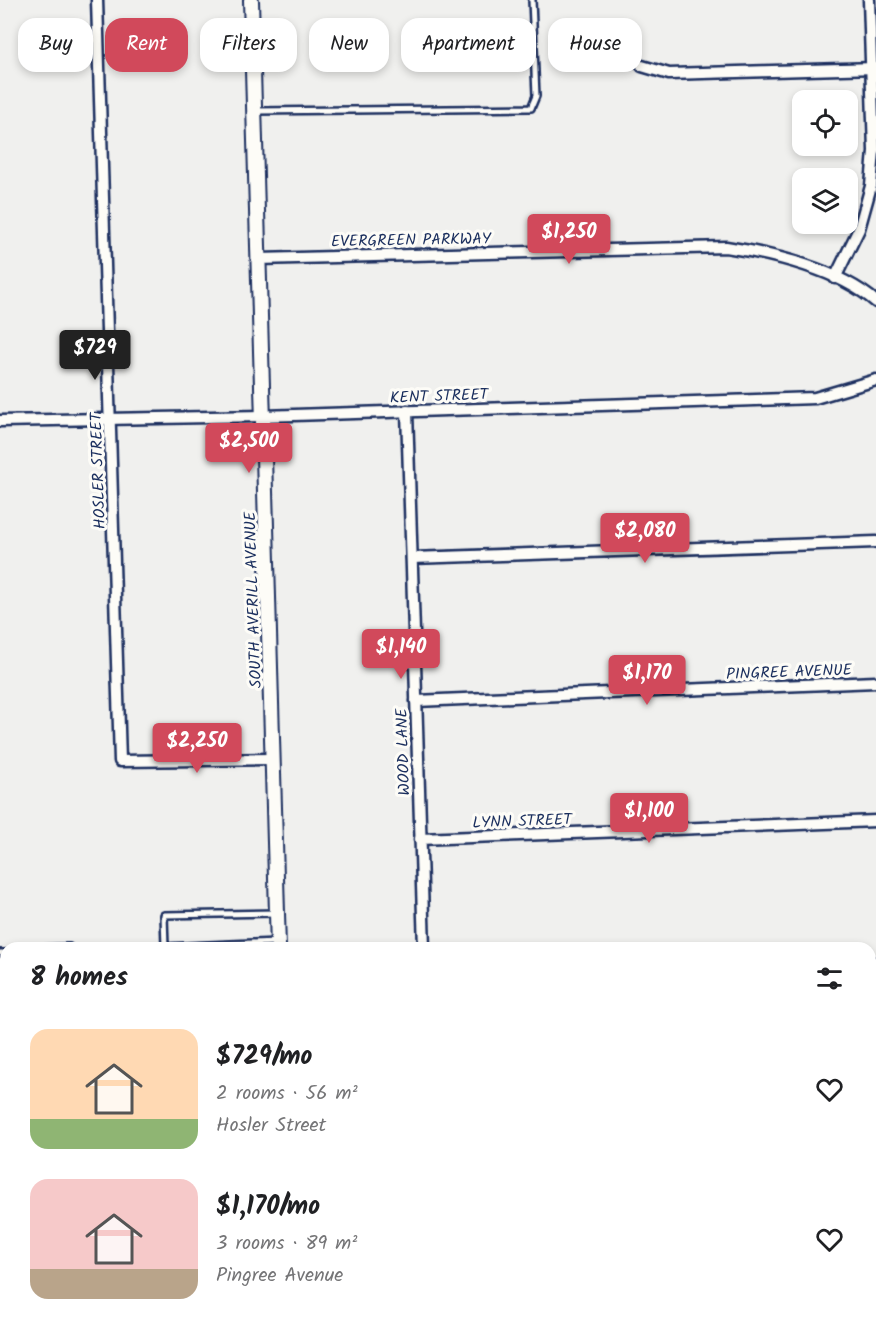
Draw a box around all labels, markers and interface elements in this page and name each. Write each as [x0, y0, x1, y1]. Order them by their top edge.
chip: Buy [18, 18, 93, 72]
chip: Rent [105, 18, 188, 72]
chip: Filters [200, 18, 297, 72]
chip: New [309, 18, 389, 72]
chip: Apartment [401, 18, 536, 72]
chip: House [548, 18, 642, 72]
map controls [792, 90, 858, 234]
button: locate [792, 90, 858, 156]
button: layers [792, 168, 858, 234]
pin: $1,250 [520, 214, 618, 265]
text: $1,250 [541, 217, 597, 249]
street label: EVERGREEN PARKWAY [331, 227, 492, 254]
pin: $729 [59, 330, 131, 381]
text: $729 [73, 333, 117, 365]
street label: KENT STREET [389, 382, 490, 411]
street label: HOSLER STREET [84, 411, 113, 530]
pin: $2,500 [200, 423, 298, 474]
text: $2,500 [219, 426, 279, 458]
street label: SOUTH AVERILL AVENUE [238, 511, 269, 689]
pin: $2,080 [596, 513, 694, 564]
text: $2,080 [614, 516, 676, 548]
pin: $1,140 [352, 629, 450, 680]
text: $1,140 [376, 632, 426, 664]
pin: $1,170 [598, 655, 696, 706]
text: $1,170 [623, 658, 671, 690]
street label: PINGREE AVENUE [726, 658, 853, 687]
street label: WOOD LANE [389, 707, 418, 796]
pin: $2,250 [148, 723, 246, 774]
text: $2,250 [167, 726, 227, 758]
pin: $1,100 [600, 793, 698, 844]
text: $1,100 [624, 796, 674, 828]
street label: LYNN STREET [472, 807, 574, 836]
text: 8 homes [30, 957, 128, 999]
icon: filters [813, 962, 846, 995]
text: $729/mo [216, 1036, 312, 1078]
icon: home [78, 1053, 150, 1125]
icon: heart [813, 1073, 846, 1106]
text: 2 rooms · 56 m² [216, 1078, 358, 1110]
text: Hosler Street [216, 1110, 326, 1142]
text: $1,170/mo [216, 1186, 320, 1228]
icon: home [78, 1203, 150, 1275]
icon: heart [813, 1223, 846, 1256]
text: 3 rooms · 89 m² [216, 1228, 357, 1260]
text: Pingree Avenue [216, 1260, 343, 1292]

